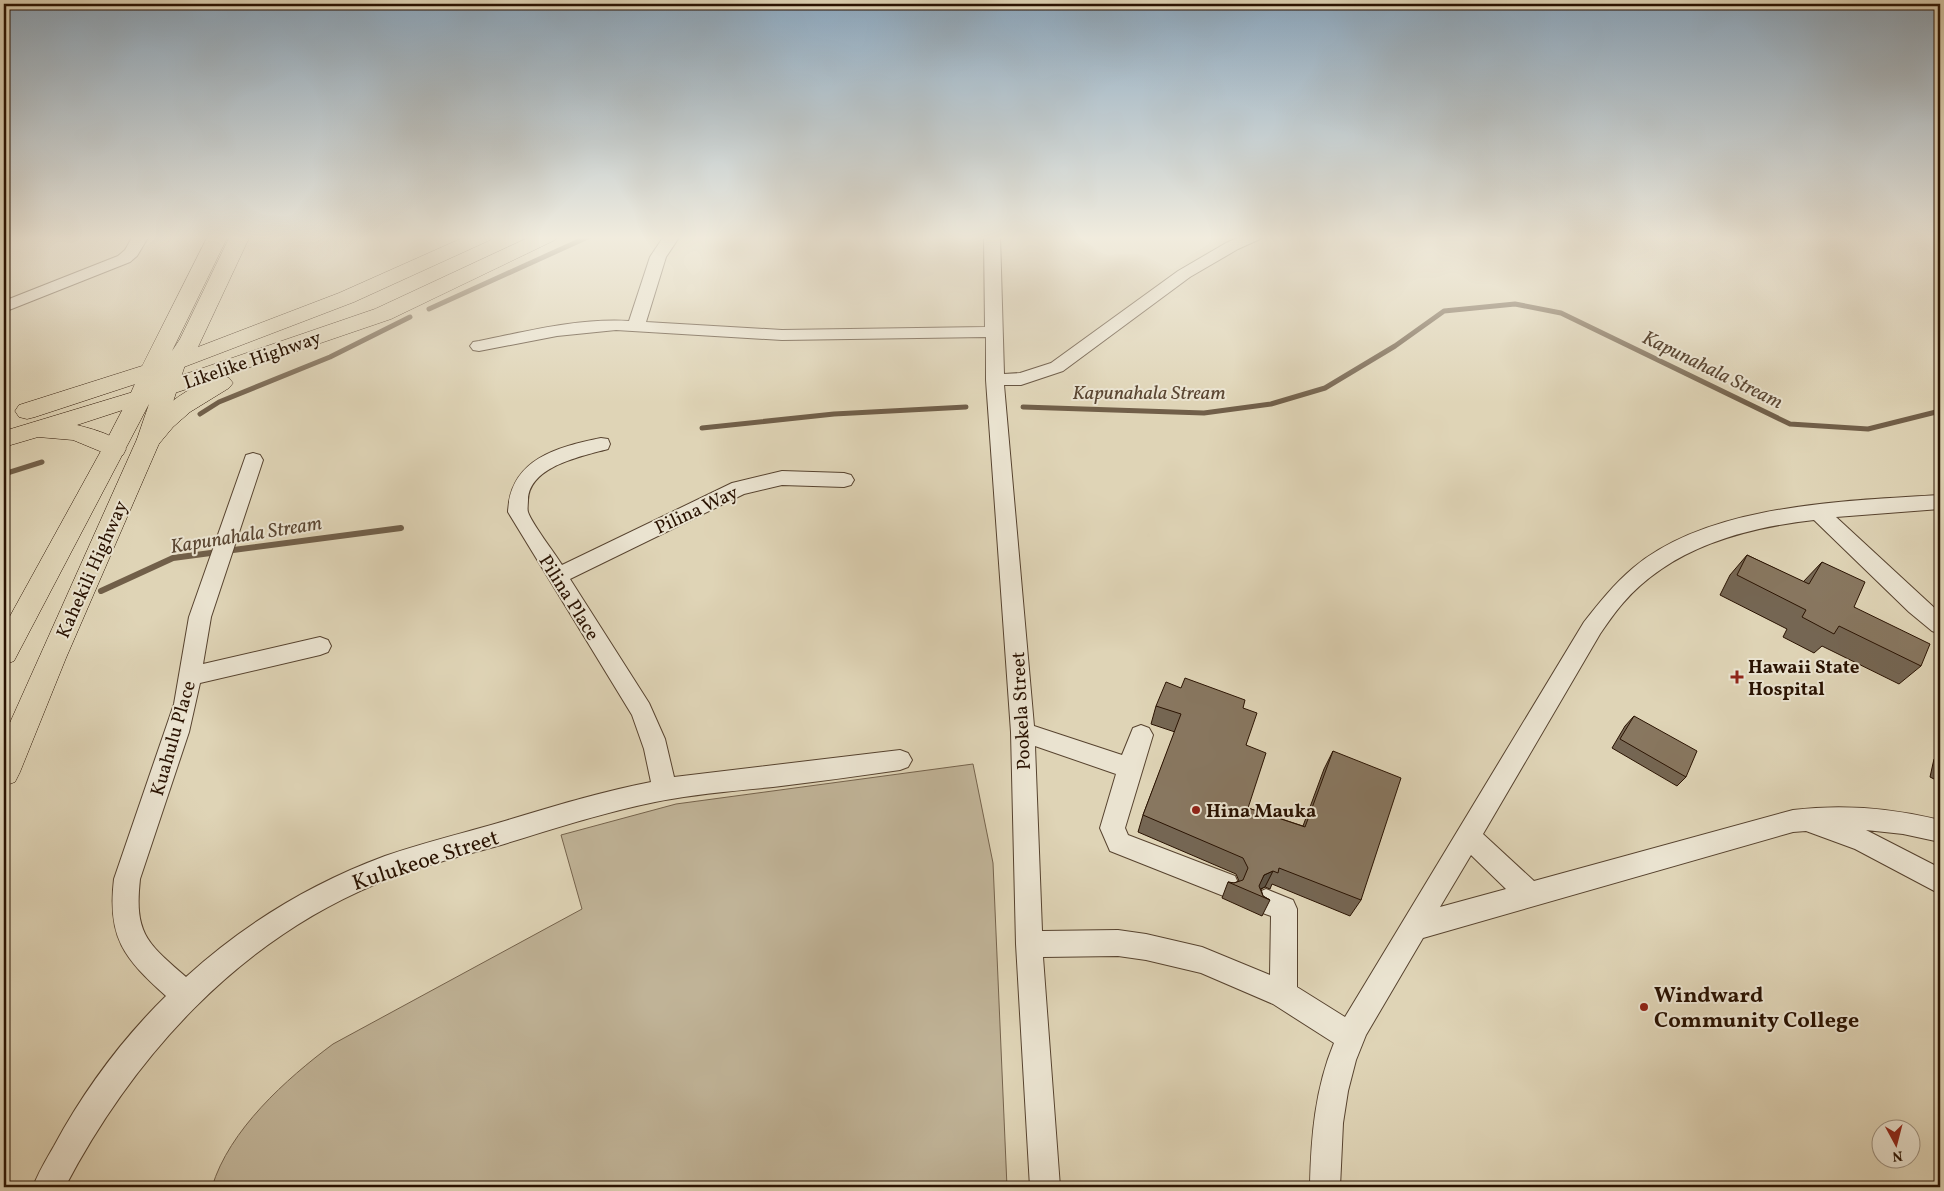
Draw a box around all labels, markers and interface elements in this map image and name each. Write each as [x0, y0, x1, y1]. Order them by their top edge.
street label: Likelike Highway [180, 325, 325, 397]
water label: Kapunahala Stream [1637, 325, 1787, 417]
water label: Kapunahala Stream [1072, 380, 1226, 408]
street label: Pilina Way [651, 480, 743, 541]
street label: Kahekili Highway [51, 497, 135, 643]
water label: Kapunahala Stream [168, 510, 324, 562]
street label: Pilina Place [532, 550, 605, 646]
street label: Pookela Street [1006, 651, 1038, 771]
place label: Hawaii State Hospital [1748, 655, 1860, 703]
marker: Hawaii State Hospital [1730, 670, 1744, 684]
street label: Kuahulu Place [145, 678, 203, 799]
place label: Hina Mauka [1206, 799, 1316, 825]
marker: Hina Mauka [1190, 804, 1202, 816]
street label: Kulukeoe Street [348, 823, 503, 900]
place label: Windward Community College [1654, 981, 1859, 1037]
marker: Windward Community College [1638, 1001, 1650, 1013]
north arrow [1872, 1118, 1922, 1168]
text: N [1891, 1145, 1904, 1165]

